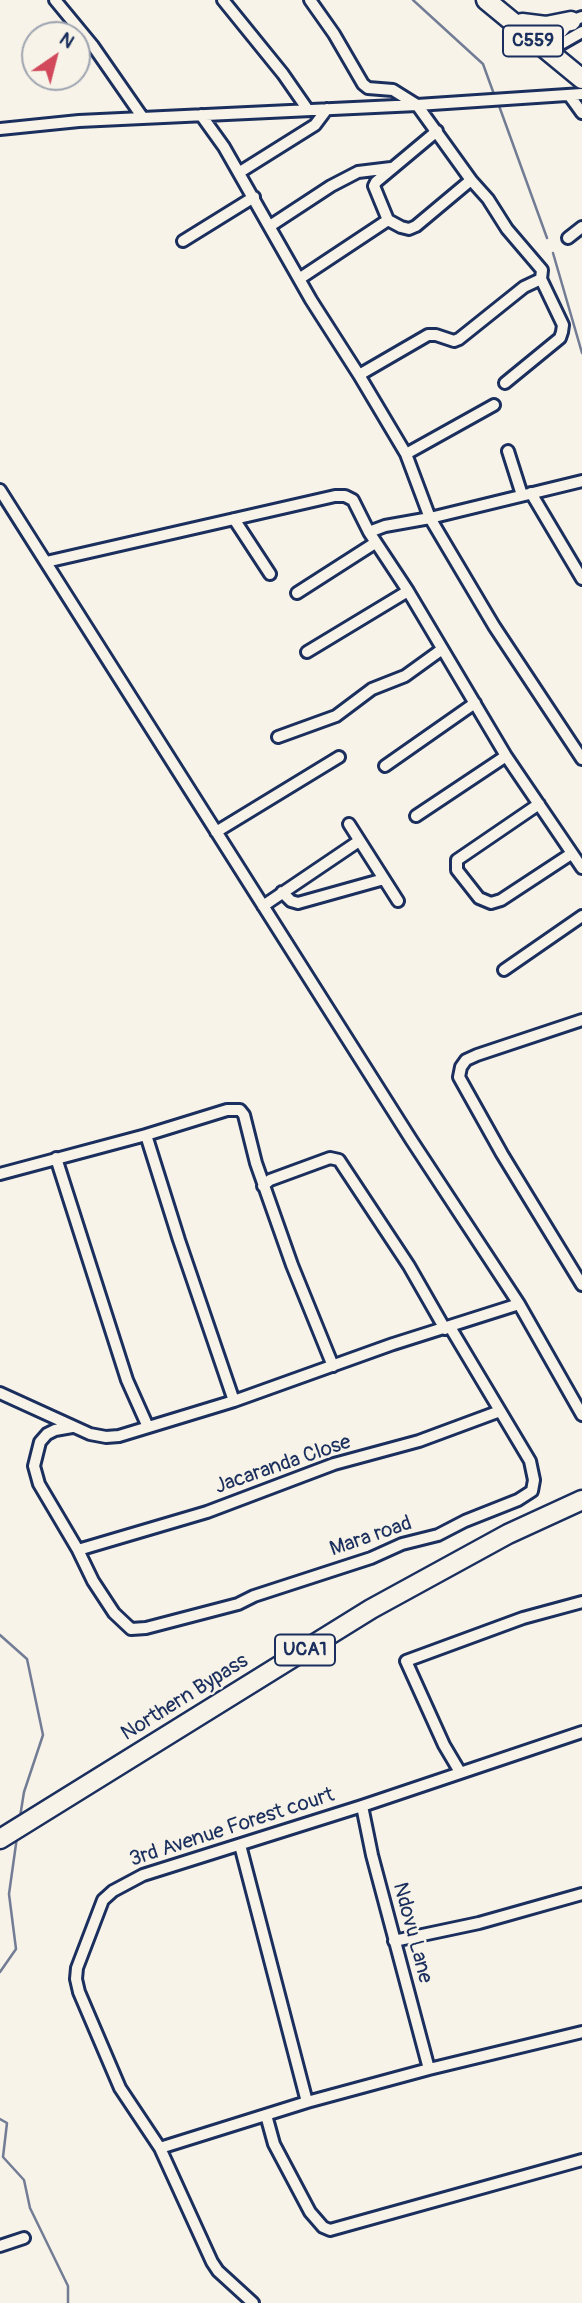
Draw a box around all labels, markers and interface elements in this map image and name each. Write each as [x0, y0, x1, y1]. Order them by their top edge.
north arrow [21, 21, 91, 91]
road number: C559 [503, 25, 563, 56]
text: N [55, 27, 79, 54]
street label: Jacaranda Close [212, 1430, 354, 1500]
street label: Mara road [327, 1511, 415, 1563]
road number: UCA1 [275, 1634, 335, 1666]
street label: Northern Bypass [117, 1649, 253, 1747]
street label: 3rd Avenue Forest court [126, 1783, 338, 1873]
street label: Ndovu Lane [386, 1880, 438, 1986]

